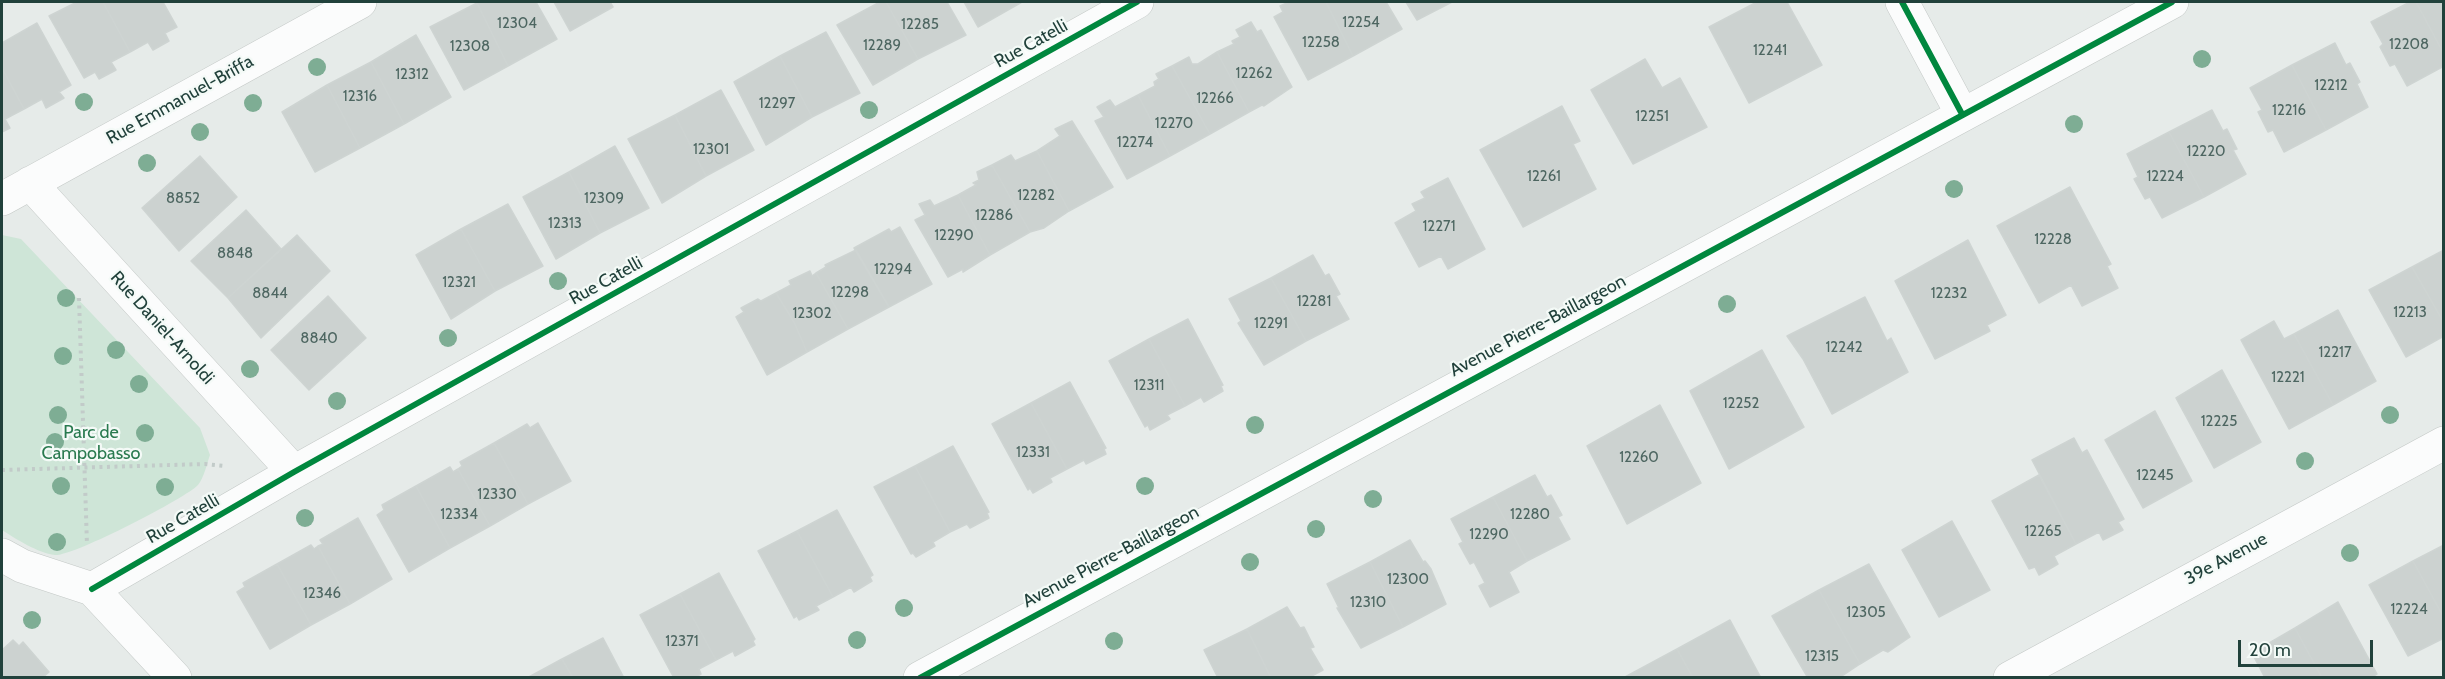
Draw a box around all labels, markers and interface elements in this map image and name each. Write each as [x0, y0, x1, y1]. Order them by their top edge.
house number: 12254 [1342, 14, 1380, 32]
house number: 12304 [497, 15, 537, 33]
street label: Rue Catelli [991, 15, 1071, 73]
house number: 12285 [901, 16, 939, 34]
house number: 12258 [1302, 34, 1340, 52]
house number: 12208 [2389, 36, 2429, 54]
house number: 12289 [863, 37, 901, 55]
house number: 12308 [450, 38, 490, 56]
house number: 12241 [1753, 42, 1787, 60]
street label: Rue Emmanuel-Briffa [103, 51, 257, 149]
house number: 12262 [1236, 65, 1272, 83]
house number: 12312 [395, 66, 429, 84]
house number: 12212 [2314, 77, 2348, 95]
house number: 12316 [343, 88, 377, 106]
house number: 12266 [1196, 90, 1234, 108]
house number: 12297 [759, 95, 795, 113]
house number: 12216 [2272, 102, 2306, 120]
house number: 12251 [1635, 108, 1669, 126]
house number: 12270 [1155, 115, 1193, 133]
house number: 12274 [1117, 134, 1153, 152]
house number: 12301 [693, 141, 729, 159]
house number: 12220 [2187, 143, 2225, 161]
house number: 12261 [1527, 168, 1561, 186]
house number: 12224 [2146, 168, 2184, 186]
house number: 12282 [1017, 187, 1055, 205]
house number: 8852 [166, 190, 200, 208]
house number: 12309 [584, 190, 624, 208]
house number: 12286 [975, 207, 1013, 225]
house number: 12313 [548, 215, 582, 233]
house number: 12271 [1422, 218, 1456, 236]
house number: 12290 [934, 227, 974, 245]
house number: 12228 [2034, 231, 2072, 249]
house number: 8848 [217, 245, 253, 263]
street label: Rue Catelli [566, 252, 646, 310]
house number: 12294 [874, 261, 912, 279]
street label: Rue Daniel-Arnoldi [106, 267, 218, 389]
street label: Avenue Pierre-Baillargeon [1446, 270, 1630, 382]
house number: 12321 [442, 274, 476, 292]
house number: 12298 [831, 284, 869, 302]
house number: 8844 [252, 285, 288, 303]
house number: 12232 [1931, 285, 1967, 303]
house number: 12281 [1297, 293, 1331, 311]
house number: 12213 [2393, 304, 2427, 322]
house number: 12302 [792, 305, 832, 323]
house number: 12291 [1254, 315, 1288, 333]
house number: 8840 [300, 330, 338, 348]
house number: 12242 [1825, 339, 1863, 357]
house number: 12217 [2318, 344, 2352, 362]
house number: 12221 [2271, 369, 2305, 387]
house number: 12311 [1134, 377, 1164, 395]
house number: 12252 [1723, 395, 1759, 413]
house number: 12225 [2201, 413, 2237, 431]
park label: Parc de Campobasso [42, 422, 140, 464]
house number: 12331 [1016, 444, 1050, 462]
house number: 12260 [1619, 449, 1659, 467]
house number: 12245 [2136, 467, 2174, 485]
house number: 12330 [477, 486, 517, 504]
street label: Rue Catelli [143, 490, 223, 548]
street label: Avenue Pierre-Baillargeon [1019, 501, 1203, 613]
house number: 12334 [440, 506, 478, 524]
house number: 12280 [1510, 506, 1550, 524]
house number: 12265 [2024, 523, 2062, 541]
house number: 12290 [1469, 526, 1509, 544]
street label: 39e Avenue [2181, 528, 2271, 590]
house number: 12300 [1387, 571, 1429, 589]
house number: 12346 [303, 585, 341, 603]
house number: 12310 [1350, 594, 1386, 612]
house number: 12224 [2390, 601, 2428, 619]
house number: 12305 [1846, 604, 1886, 622]
scale bar [2241, 628, 2376, 666]
house number: 12371 [665, 633, 699, 651]
text: 20 m [2249, 639, 2291, 661]
house number: 12315 [1805, 648, 1839, 666]

